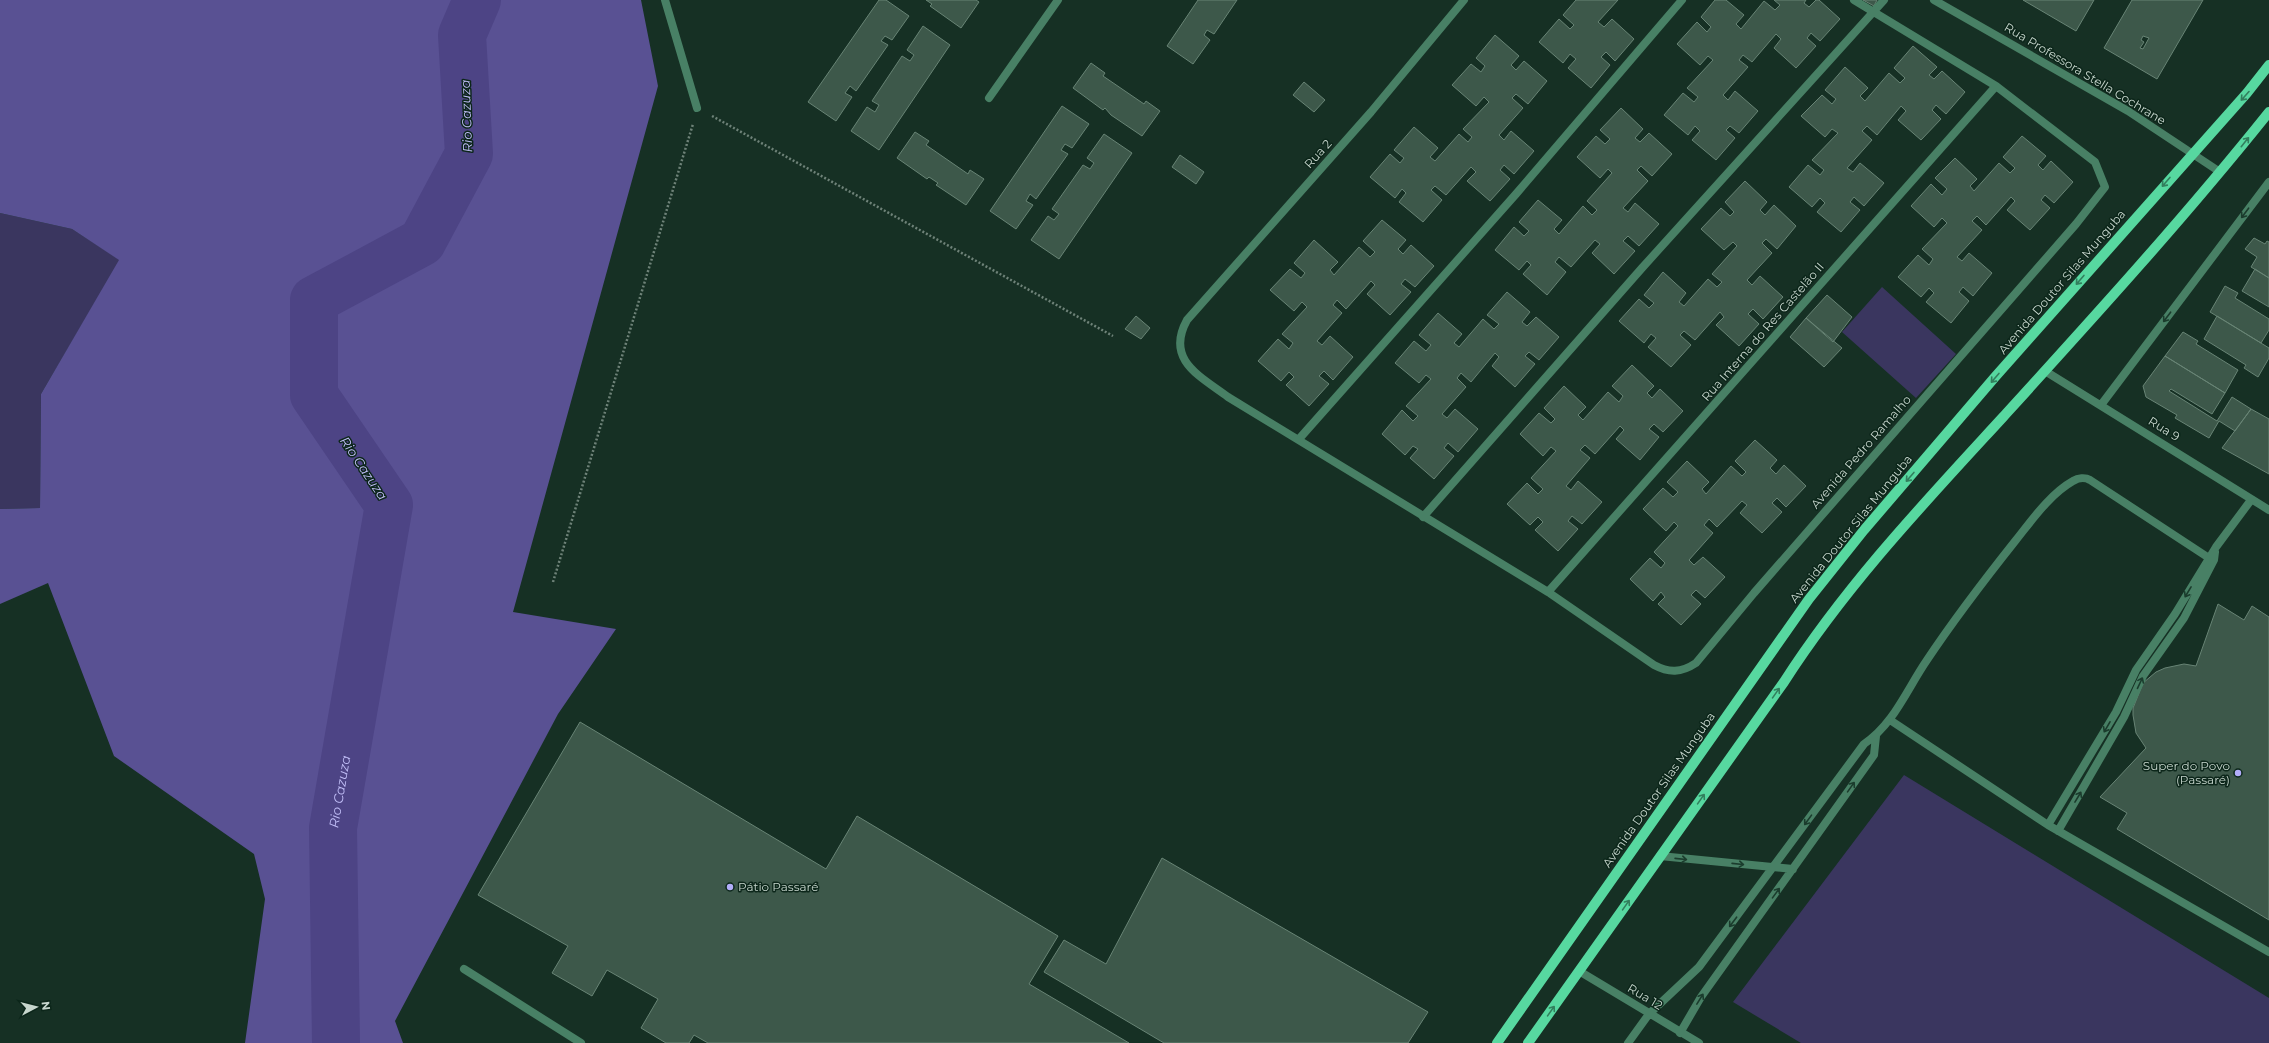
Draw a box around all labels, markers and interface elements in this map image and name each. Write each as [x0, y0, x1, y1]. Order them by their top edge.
street label: Rua Professora Stella Cochrane [2002, 19, 2169, 128]
water label: Rio Cazuza [457, 79, 475, 153]
one-way arrow [2240, 90, 2249, 101]
street label: Rua 2 [1301, 136, 1335, 171]
one-way arrow [2240, 137, 2249, 148]
one-way arrow [2162, 177, 2171, 187]
street label: Avenida Doutor Silas Munguba [1995, 206, 2128, 357]
one-way arrow [2241, 207, 2250, 218]
street label: Rua Interna do Res Castelão II [1698, 259, 1827, 404]
one-way arrow [2076, 275, 2085, 285]
one-way arrow [2163, 311, 2171, 322]
one-way arrow [1990, 373, 1999, 383]
street label: Avenida Pedro Ramalho [1807, 392, 1914, 511]
street label: Rua 9 [2146, 413, 2183, 444]
water label: Rio Cazuza [337, 433, 391, 503]
street label: Avenida Doutor Silas Munguba [1786, 452, 1915, 606]
one-way arrow [1906, 472, 1915, 482]
one-way arrow [2184, 586, 2192, 598]
one-way arrow [2137, 677, 2144, 689]
one-way arrow [1772, 688, 1781, 699]
street label: Avenida Doutor Silas Munguba [1599, 709, 1718, 870]
one-way arrow [2102, 721, 2110, 733]
water label: Rio Cazuza [325, 754, 353, 829]
place label: Super do Povo (Passaré) [2143, 758, 2230, 787]
marker: Super do Povo (Passaré) [2233, 768, 2243, 778]
one-way arrow [1847, 782, 1855, 793]
one-way arrow [2075, 791, 2083, 803]
one-way arrow [1697, 794, 1705, 805]
one-way arrow [1804, 814, 1812, 825]
one-way arrow [1674, 855, 1687, 862]
one-way arrow [1731, 861, 1744, 868]
place label: Pátio Passaré [738, 879, 819, 894]
marker: Pátio Passaré [725, 882, 735, 892]
one-way arrow [1772, 888, 1780, 899]
one-way arrow [1622, 900, 1630, 911]
one-way arrow [1729, 916, 1737, 927]
street label: Rua 12 [1625, 980, 1666, 1013]
north arrow [16, 987, 56, 1027]
one-way arrow [1696, 994, 1704, 1005]
text: N [38, 1001, 53, 1011]
one-way arrow [1547, 1006, 1555, 1017]

